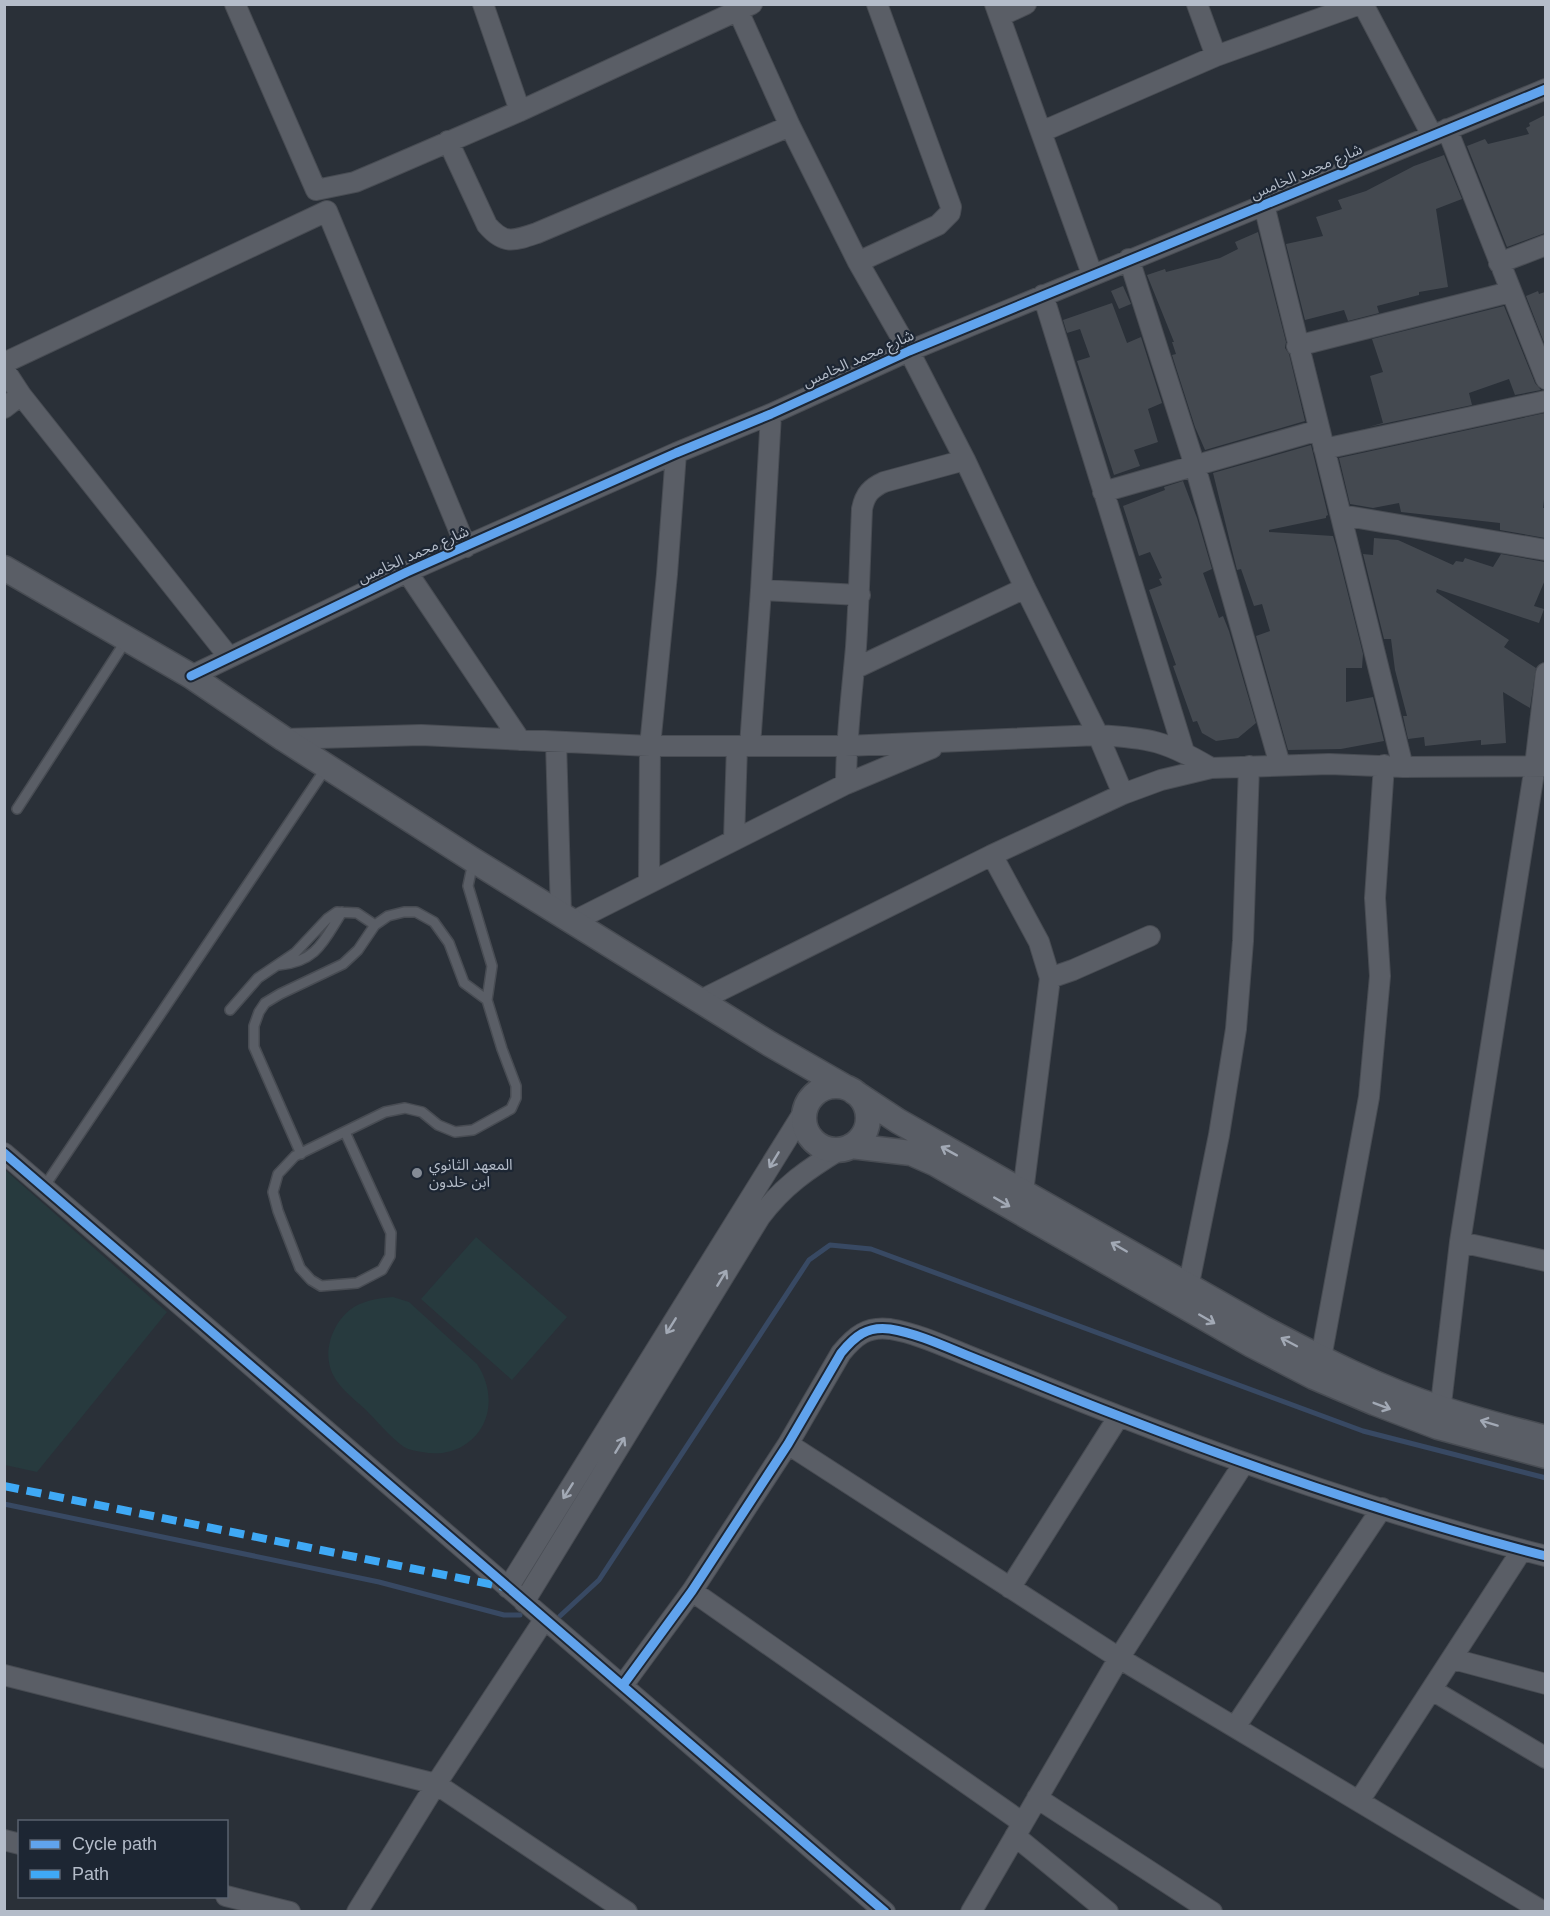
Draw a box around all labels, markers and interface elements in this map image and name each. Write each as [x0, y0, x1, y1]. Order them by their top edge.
street label: شارع محمد الخامس [1247, 140, 1366, 206]
street label: شارع محمد الخامس [800, 326, 918, 394]
street label: شارع محمد الخامس [355, 522, 473, 590]
one-way arrow [941, 1144, 958, 1156]
one-way arrow [768, 1151, 780, 1168]
place label: المعهد الثانوي ابن خلدون [429, 1156, 513, 1191]
marker: المعهد الثانوي ابن خلدون [410, 1166, 424, 1180]
one-way arrow [992, 1197, 1010, 1208]
one-way arrow [1111, 1240, 1128, 1252]
one-way arrow [717, 1270, 729, 1287]
one-way arrow [1198, 1314, 1215, 1326]
one-way arrow [665, 1317, 677, 1334]
one-way arrow [1281, 1336, 1299, 1347]
one-way arrow [1372, 1401, 1391, 1412]
one-way arrow [1480, 1417, 1499, 1428]
one-way arrow [615, 1437, 627, 1454]
one-way arrow [562, 1482, 574, 1499]
legend [18, 1820, 228, 1898]
text: Cycle path [72, 1834, 157, 1854]
text: Path [72, 1864, 109, 1884]

